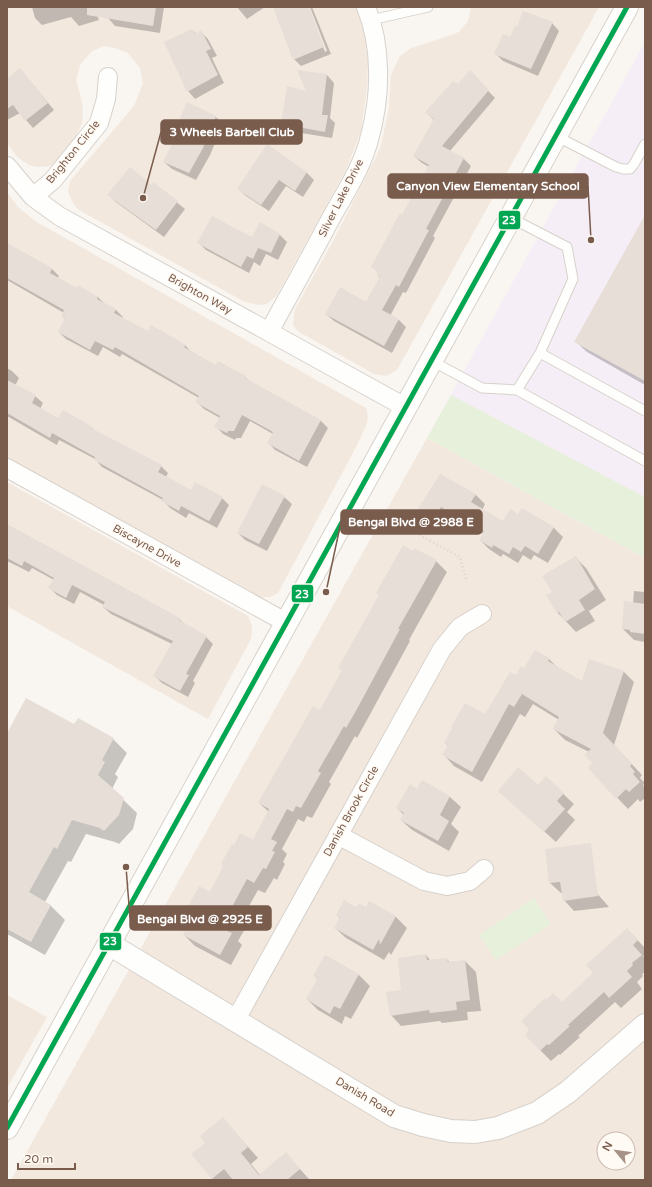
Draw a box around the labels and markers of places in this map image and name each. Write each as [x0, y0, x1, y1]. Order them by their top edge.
callout: 3 Wheels Barbell Club [161, 120, 302, 144]
callout: Canyon View Elementary School [388, 174, 588, 198]
callout: Bengal Blvd @ 2988 E [341, 510, 482, 534]
callout: Bengal Blvd @ 2925 E [130, 906, 271, 930]

